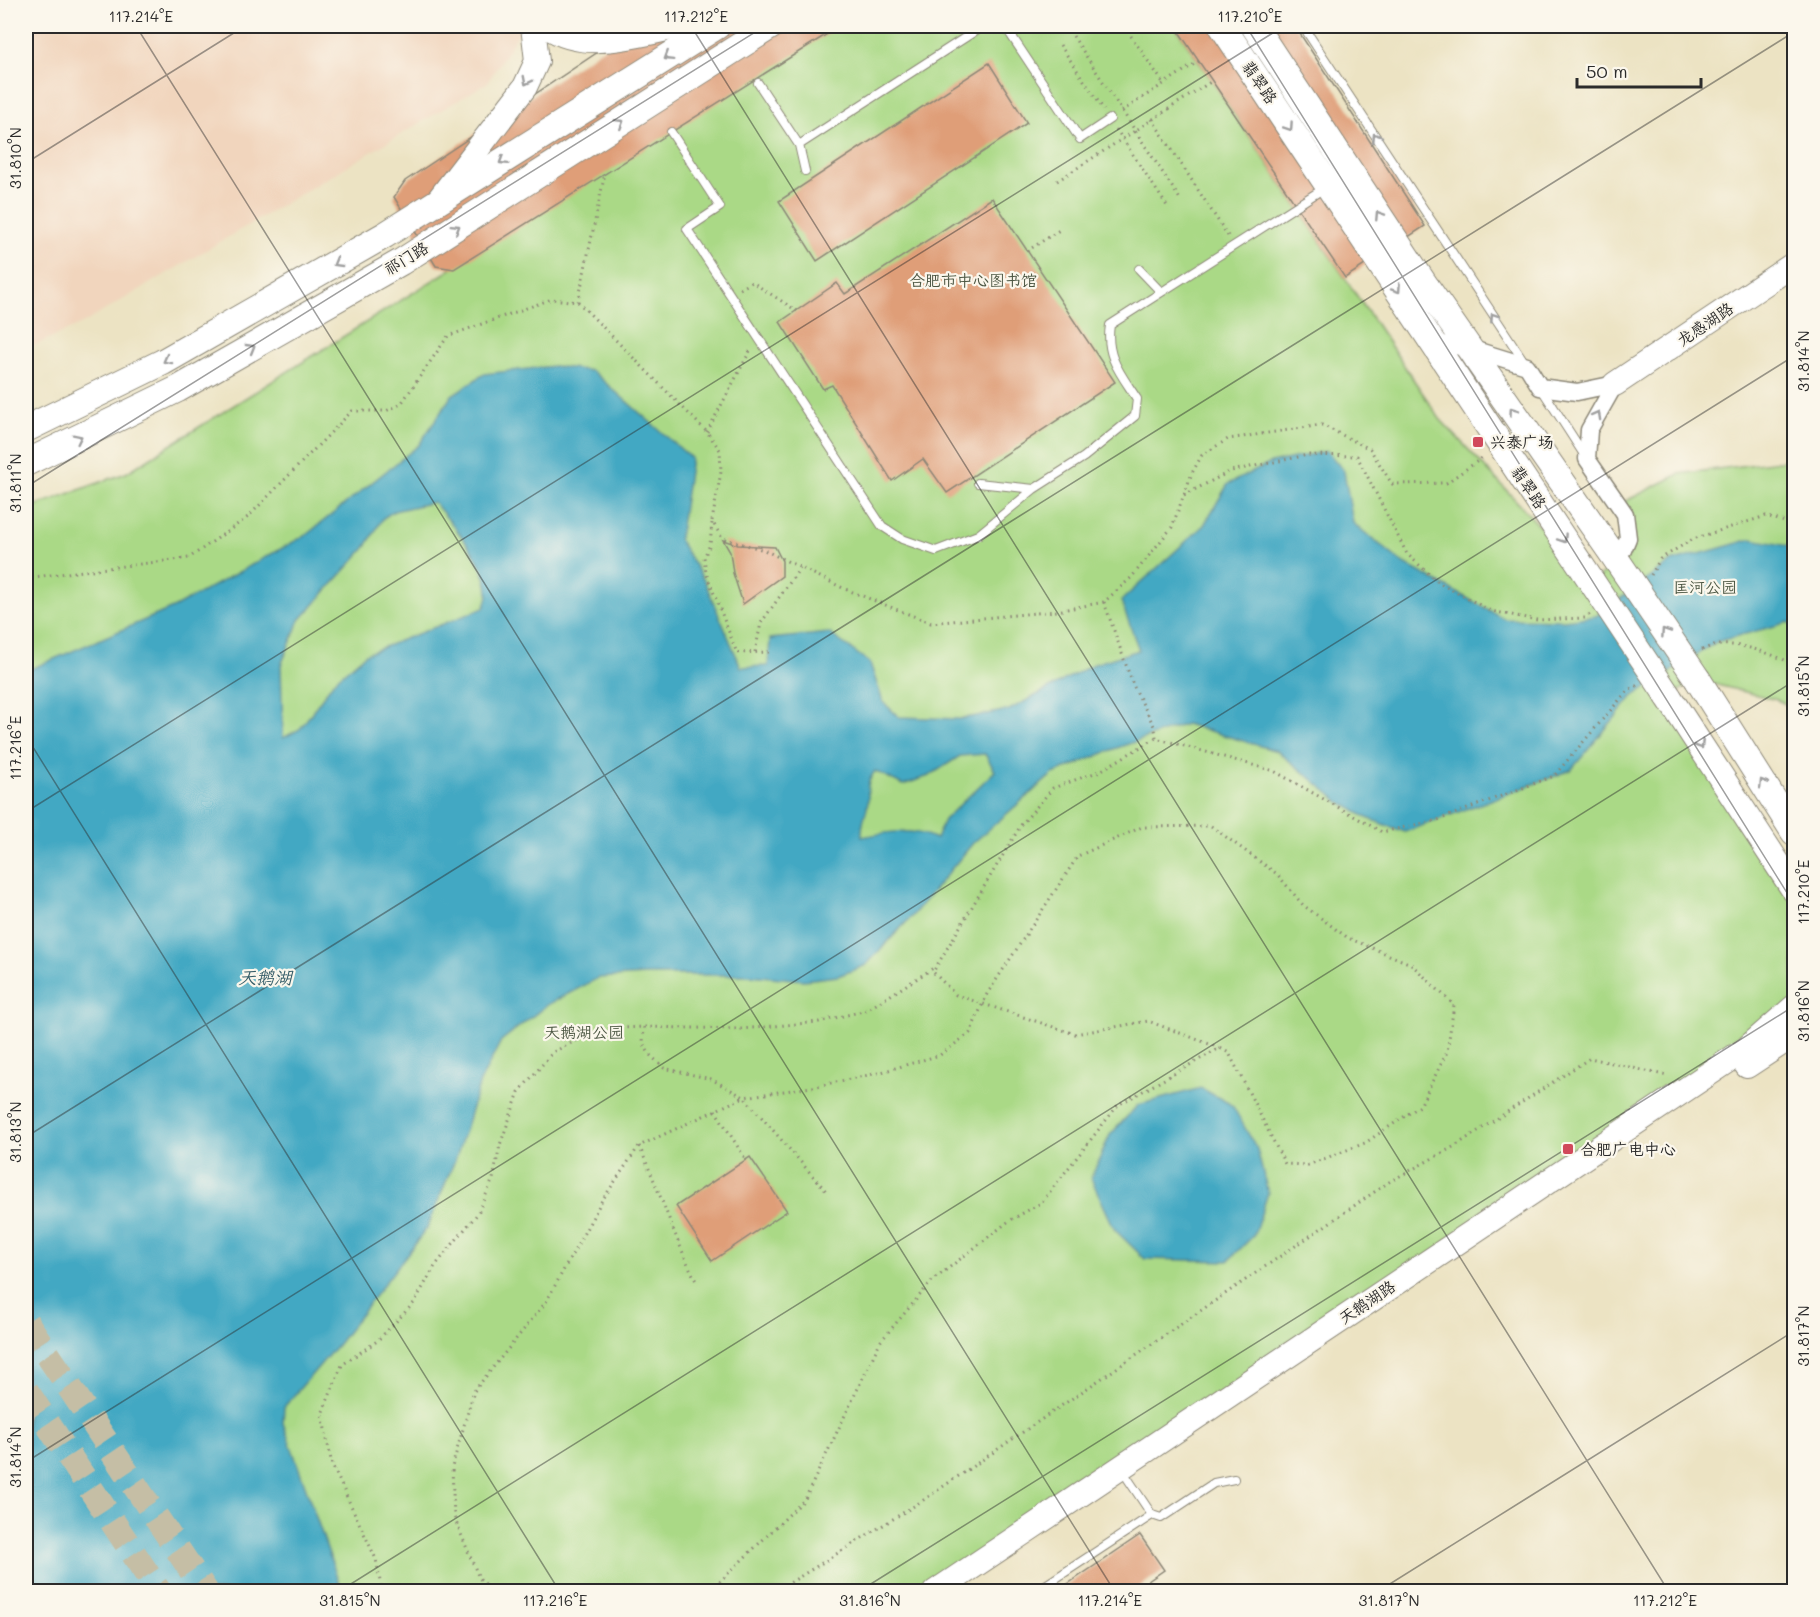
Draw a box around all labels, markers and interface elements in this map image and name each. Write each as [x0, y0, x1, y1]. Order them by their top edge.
text: 117.214°E [109, 6, 174, 26]
text: 117.212°E [664, 6, 728, 26]
text: 117.210°E [1218, 6, 1283, 26]
one-way arrow [663, 49, 674, 60]
scale bar [1577, 51, 1702, 89]
street label: 翡翠路 [1238, 56, 1283, 107]
text: 50 m [1586, 59, 1628, 83]
one-way arrow [523, 75, 534, 86]
one-way arrow [614, 119, 624, 131]
one-way arrow [1282, 120, 1293, 131]
text: 31.810°N [5, 127, 25, 189]
one-way arrow [1372, 132, 1383, 143]
one-way arrow [499, 154, 509, 166]
one-way arrow [1375, 211, 1386, 222]
one-way arrow [449, 224, 460, 235]
street label: 祁门路 [380, 236, 432, 279]
one-way arrow [332, 256, 343, 267]
park label: 合肥市中心图书馆 [909, 269, 1037, 290]
one-way arrow [1390, 283, 1402, 293]
street label: 龙感湖路 [1672, 297, 1737, 350]
one-way arrow [1491, 313, 1502, 324]
text: 31.814°N [1793, 330, 1813, 392]
one-way arrow [245, 343, 255, 355]
one-way arrow [163, 352, 173, 364]
one-way arrow [1509, 406, 1520, 417]
one-way arrow [1590, 411, 1601, 421]
place label: 兴泰广场 [1490, 431, 1554, 452]
one-way arrow [72, 433, 83, 445]
marker: 兴泰广场 [1471, 435, 1485, 449]
text: 31.811°N [5, 453, 25, 513]
street label: 翡翠路 [1507, 461, 1552, 512]
one-way arrow [1556, 532, 1567, 543]
park label: 匡河公园 [1673, 576, 1737, 597]
one-way arrow [1661, 627, 1672, 638]
text: 31.815°N [1793, 655, 1813, 717]
text: 117.216°E [5, 715, 25, 780]
one-way arrow [1693, 739, 1704, 750]
one-way arrow [1759, 779, 1771, 789]
text: 117.210°E [1793, 859, 1813, 924]
water label: 天鹅湖 [238, 965, 294, 989]
text: 31.816°N [1793, 980, 1813, 1042]
park label: 天鹅湖公园 [544, 1021, 624, 1042]
text: 31.813°N [5, 1101, 25, 1163]
place label: 合肥广电中心 [1580, 1138, 1676, 1159]
marker: 合肥广电中心 [1561, 1142, 1575, 1156]
street label: 天鹅湖路 [1334, 1275, 1399, 1328]
text: 31.817°N [1793, 1306, 1813, 1366]
text: 31.814°N [5, 1426, 25, 1488]
text: 31.815°N [319, 1590, 381, 1610]
text: 117.216°E [523, 1590, 588, 1610]
text: 31.816°N [839, 1590, 901, 1610]
text: 117.214°E [1078, 1590, 1143, 1610]
text: 31.817°N [1359, 1590, 1419, 1610]
text: 117.212°E [1633, 1590, 1697, 1610]

